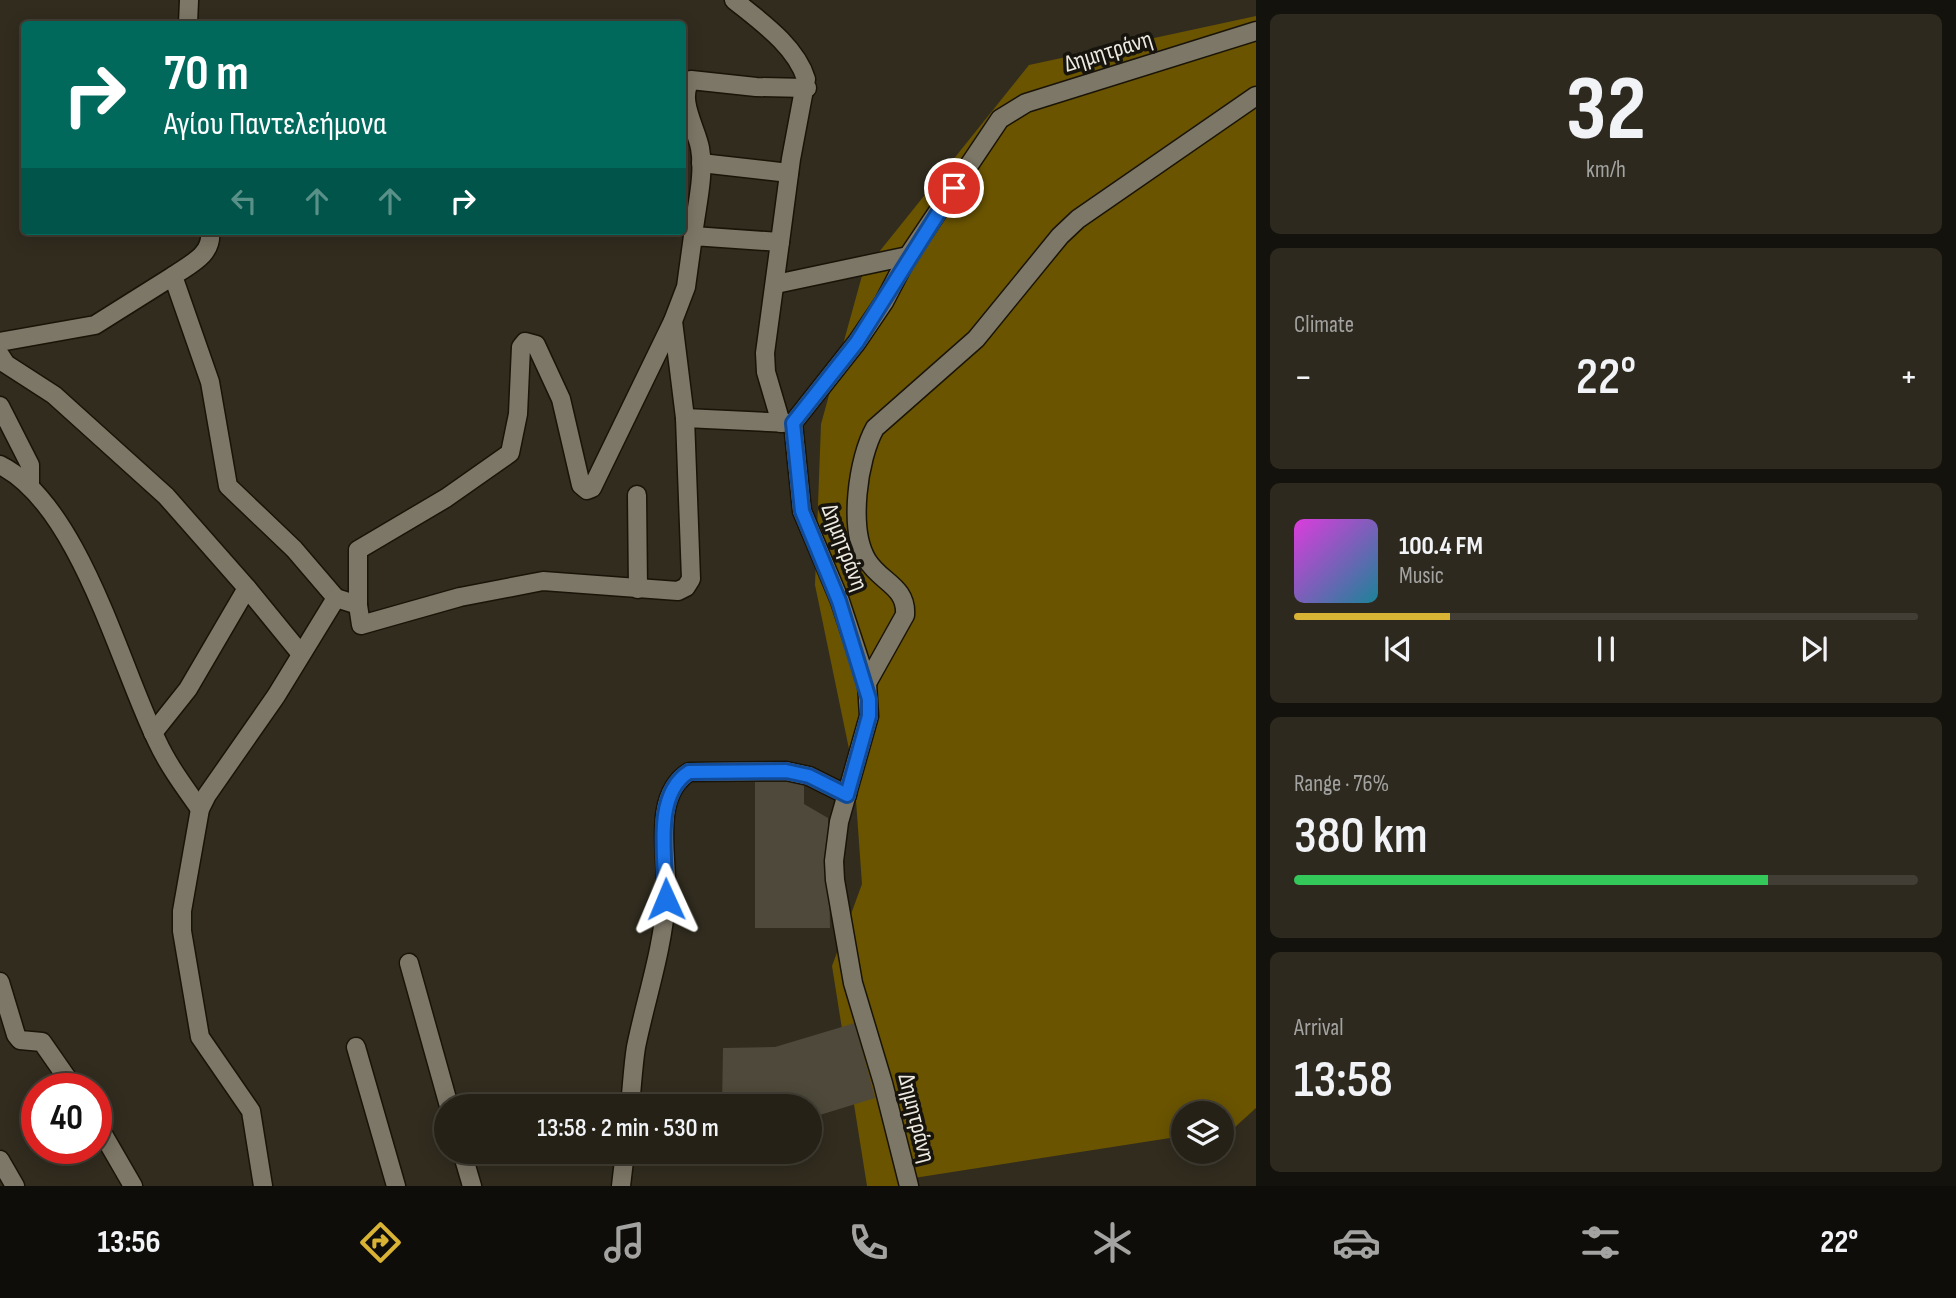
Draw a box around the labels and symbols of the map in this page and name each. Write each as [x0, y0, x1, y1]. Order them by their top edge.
street label: Δημητράνη [1060, 24, 1156, 79]
pin [924, 158, 984, 218]
street label: Δημητράνη [815, 500, 874, 595]
position arrow [629, 862, 703, 936]
street label: Δημητράνη [891, 1071, 942, 1166]
speed limit sign: 40 [21, 1073, 112, 1164]

